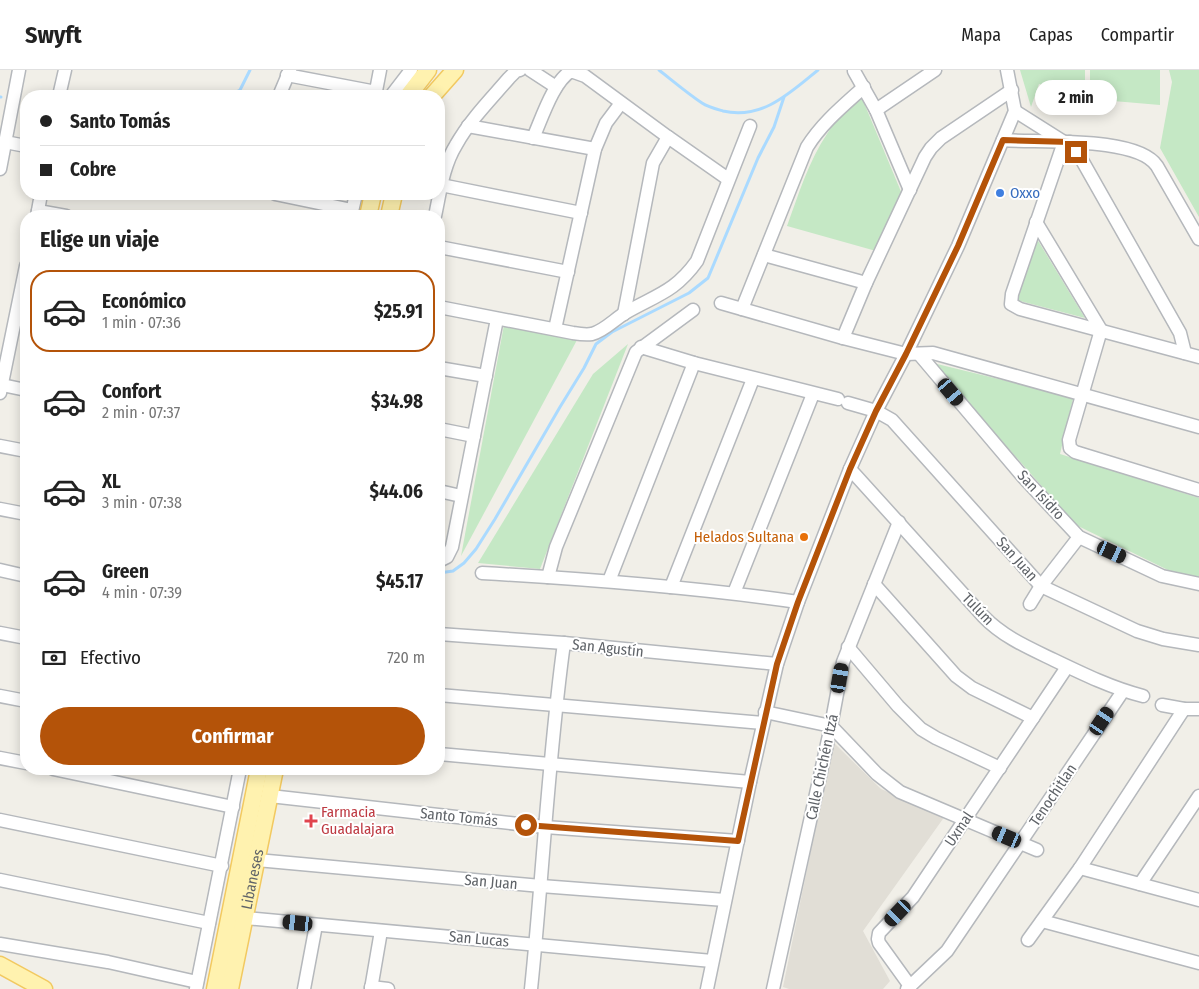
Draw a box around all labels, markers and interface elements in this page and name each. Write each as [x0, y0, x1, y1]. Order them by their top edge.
text: Swyft [25, 21, 82, 49]
text: Mapa [961, 24, 1001, 46]
text: Capas [1029, 24, 1073, 46]
text: Compartir [1101, 24, 1174, 46]
callout: 2 min [1035, 79, 1117, 114]
text: 2 min [1058, 88, 1094, 107]
text: Santo Tomás [70, 110, 170, 133]
route end [1065, 141, 1087, 163]
text: Cobre [70, 158, 116, 181]
place label: Oxxo [1010, 184, 1040, 202]
marker: Oxxo [994, 187, 1006, 199]
text: Elige un viaje [40, 226, 159, 253]
icon: car [42, 289, 87, 334]
text: Económico [102, 290, 186, 313]
text: $25.91 [374, 300, 423, 323]
text: 1 min · 07:36 [102, 313, 181, 332]
car [935, 376, 966, 408]
icon: car [42, 379, 87, 424]
text: Confort [102, 380, 162, 403]
text: $34.98 [371, 390, 423, 413]
text: 2 min · 07:37 [102, 403, 180, 422]
street label: San Isidro [1014, 467, 1068, 524]
icon: car [42, 469, 87, 514]
text: XL [102, 470, 121, 493]
text: $44.06 [370, 480, 423, 503]
text: 3 min · 07:38 [102, 493, 182, 512]
place label: Helados Sultana [694, 528, 794, 546]
marker: Helados Sultana [798, 531, 810, 543]
street label: San Juan [992, 533, 1042, 585]
car [1095, 539, 1128, 565]
icon: car [42, 559, 87, 604]
text: Green [102, 560, 149, 583]
text: $45.17 [376, 570, 423, 593]
text: 4 min · 07:39 [102, 583, 182, 602]
street label: Tulúm [958, 589, 998, 629]
street label: San Agustín [571, 635, 645, 661]
icon: cash [40, 644, 68, 672]
text: Efectivo [80, 646, 141, 669]
text: 720 m [387, 648, 425, 667]
car [830, 662, 849, 694]
car [1087, 704, 1116, 738]
button: Confirmar [40, 707, 425, 765]
street label: Calle Chichén Itzá [802, 712, 842, 822]
street label: Tenochitlan [1026, 760, 1080, 830]
place label: Farmacia Guadalajara [321, 803, 394, 838]
street label: Santo Tomás [419, 804, 499, 830]
street label: Uxmal [941, 808, 977, 850]
route start [515, 814, 537, 836]
marker: Farmacia Guadalajara [305, 815, 317, 827]
car [990, 824, 1023, 850]
street label: Libaneses [237, 847, 267, 911]
street label: San Juan [464, 871, 518, 893]
car [882, 897, 913, 929]
car [282, 914, 313, 932]
street label: San Lucas [448, 927, 510, 951]

